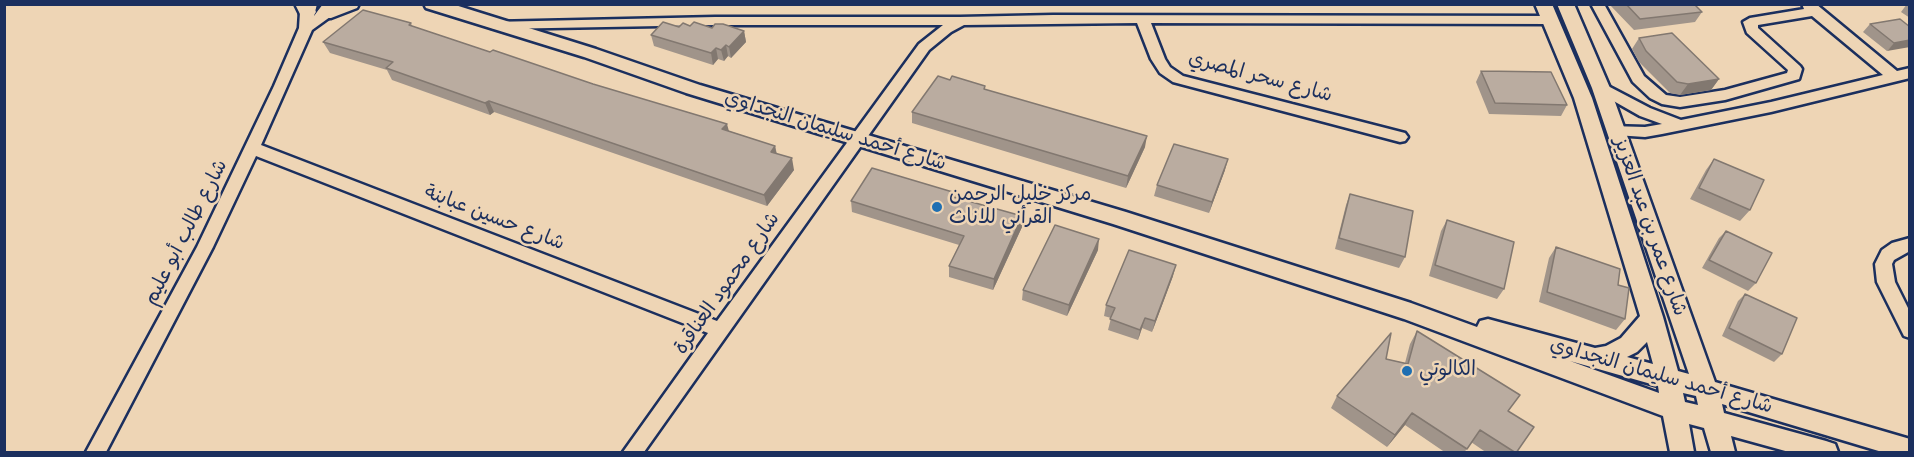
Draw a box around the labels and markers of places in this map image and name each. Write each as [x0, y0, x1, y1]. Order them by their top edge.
place label: مركز خليل الرحمن القرأني للاناث [949, 184, 1091, 231]
marker: مركز خليل الرحمن القرأني للاناث [930, 200, 944, 214]
place label: الكالوتي [1419, 359, 1476, 383]
marker: الكالوتي [1400, 364, 1414, 378]

